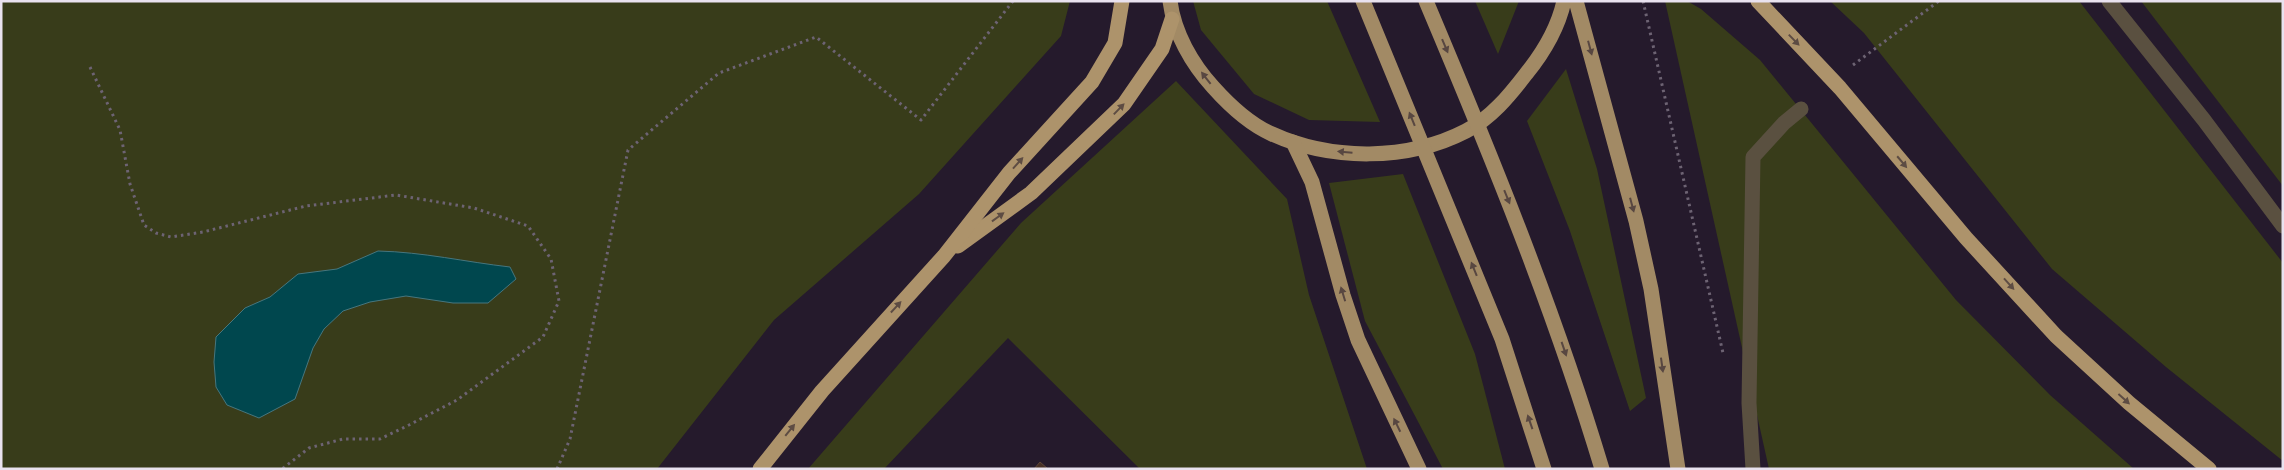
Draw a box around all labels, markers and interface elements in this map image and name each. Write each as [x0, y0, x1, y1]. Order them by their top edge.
one-way arrow [1788, 34, 1800, 46]
one-way arrow [1442, 39, 1450, 53]
one-way arrow [1586, 40, 1594, 56]
one-way arrow [1200, 72, 1211, 85]
one-way arrow [1113, 103, 1125, 115]
one-way arrow [1408, 111, 1416, 126]
one-way arrow [1336, 148, 1352, 156]
one-way arrow [1896, 156, 1907, 168]
one-way arrow [1012, 157, 1024, 169]
one-way arrow [1504, 189, 1511, 204]
one-way arrow [1628, 197, 1636, 213]
one-way arrow [991, 212, 1005, 222]
one-way arrow [1470, 262, 1477, 277]
one-way arrow [2003, 278, 2015, 290]
one-way arrow [1338, 287, 1346, 302]
one-way arrow [890, 302, 902, 314]
one-way arrow [1561, 341, 1568, 356]
one-way arrow [1658, 357, 1666, 373]
one-way arrow [2117, 393, 2129, 405]
one-way arrow [1525, 414, 1533, 429]
one-way arrow [1393, 418, 1401, 432]
one-way arrow [785, 424, 796, 437]

